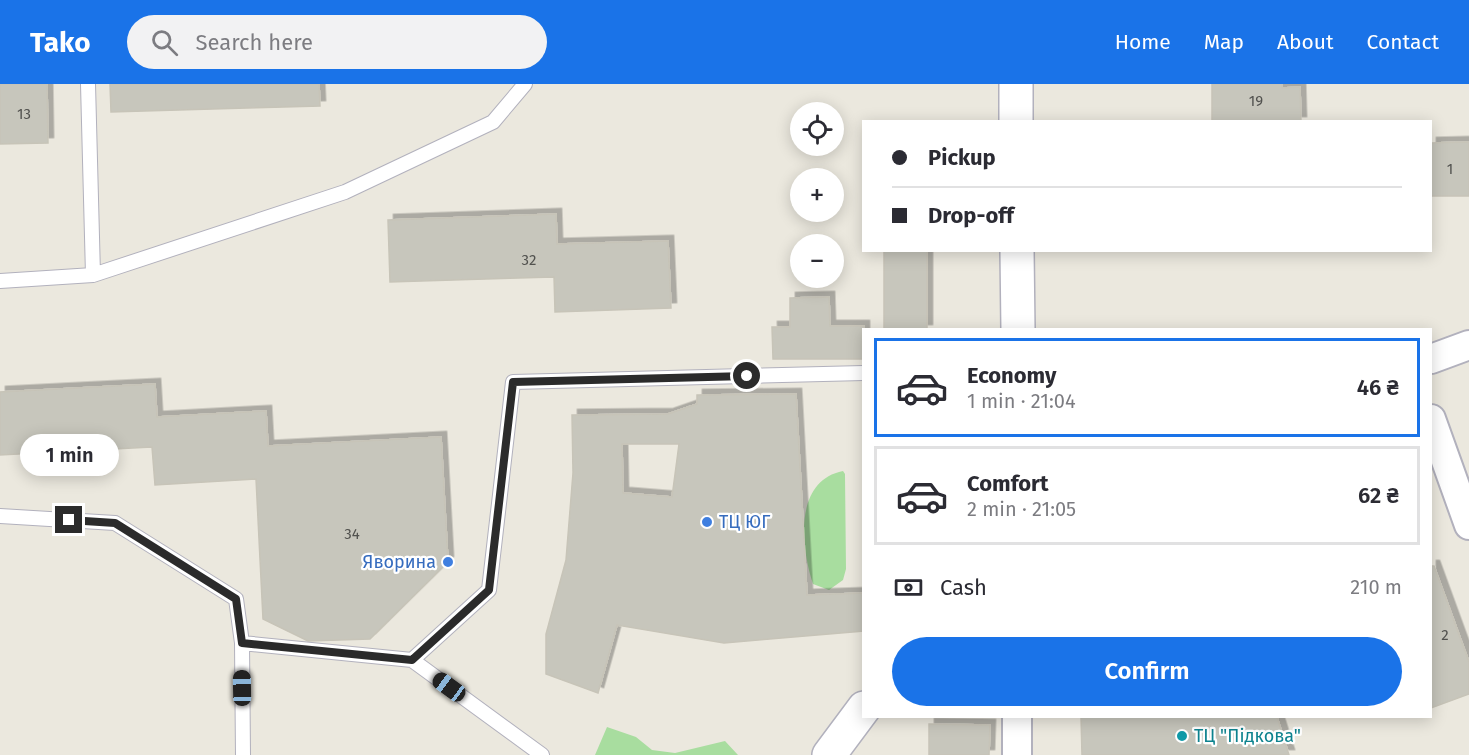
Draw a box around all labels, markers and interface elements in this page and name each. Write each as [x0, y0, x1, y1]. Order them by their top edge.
search box [127, 15, 547, 69]
text: Tako [30, 26, 91, 59]
icon: search [148, 26, 181, 59]
text: Search here [196, 29, 313, 56]
text: Home [1115, 29, 1171, 55]
text: Map [1204, 29, 1244, 55]
text: About [1277, 29, 1334, 55]
text: Contact [1367, 29, 1439, 55]
house number: 19 [1249, 92, 1263, 110]
map controls [790, 102, 844, 288]
button: locate [790, 102, 844, 156]
house number: 13 [17, 105, 31, 123]
text: Pickup [928, 144, 996, 171]
house number: 1 [1447, 160, 1453, 178]
button: + [790, 168, 844, 222]
text: Drop-off [928, 202, 1014, 229]
button: − [790, 234, 844, 288]
house number: 32 [522, 251, 536, 269]
icon: car [895, 361, 949, 415]
route start [733, 362, 760, 389]
text: Economy [967, 362, 1056, 389]
text: 46 ₴ [1357, 374, 1399, 401]
text: 1 min · 21:04 [967, 389, 1076, 413]
callout: 1 min [20, 433, 118, 475]
text: 1 min [45, 443, 94, 467]
icon: car [895, 469, 949, 523]
text: Comfort [967, 470, 1048, 497]
text: 62 ₴ [1358, 482, 1399, 509]
text: 2 min · 21:05 [967, 497, 1076, 521]
route end [55, 506, 82, 533]
place label: ТЦ ЮГ [719, 511, 770, 533]
marker: ТЦ ЮГ [700, 515, 714, 529]
house number: 34 [344, 525, 360, 543]
place label: Яворина [363, 551, 436, 573]
marker: Яворина [441, 555, 455, 569]
icon: cash [892, 571, 925, 604]
text: Cash [940, 574, 987, 601]
text: 210 m [1350, 575, 1402, 599]
house number: 2 [1441, 626, 1449, 644]
button: Confirm [892, 637, 1402, 706]
car [429, 669, 469, 705]
car [233, 670, 251, 706]
place label: ТЦ "Підкова" [1194, 725, 1301, 747]
marker: ТЦ "Підкова" [1175, 729, 1189, 743]

